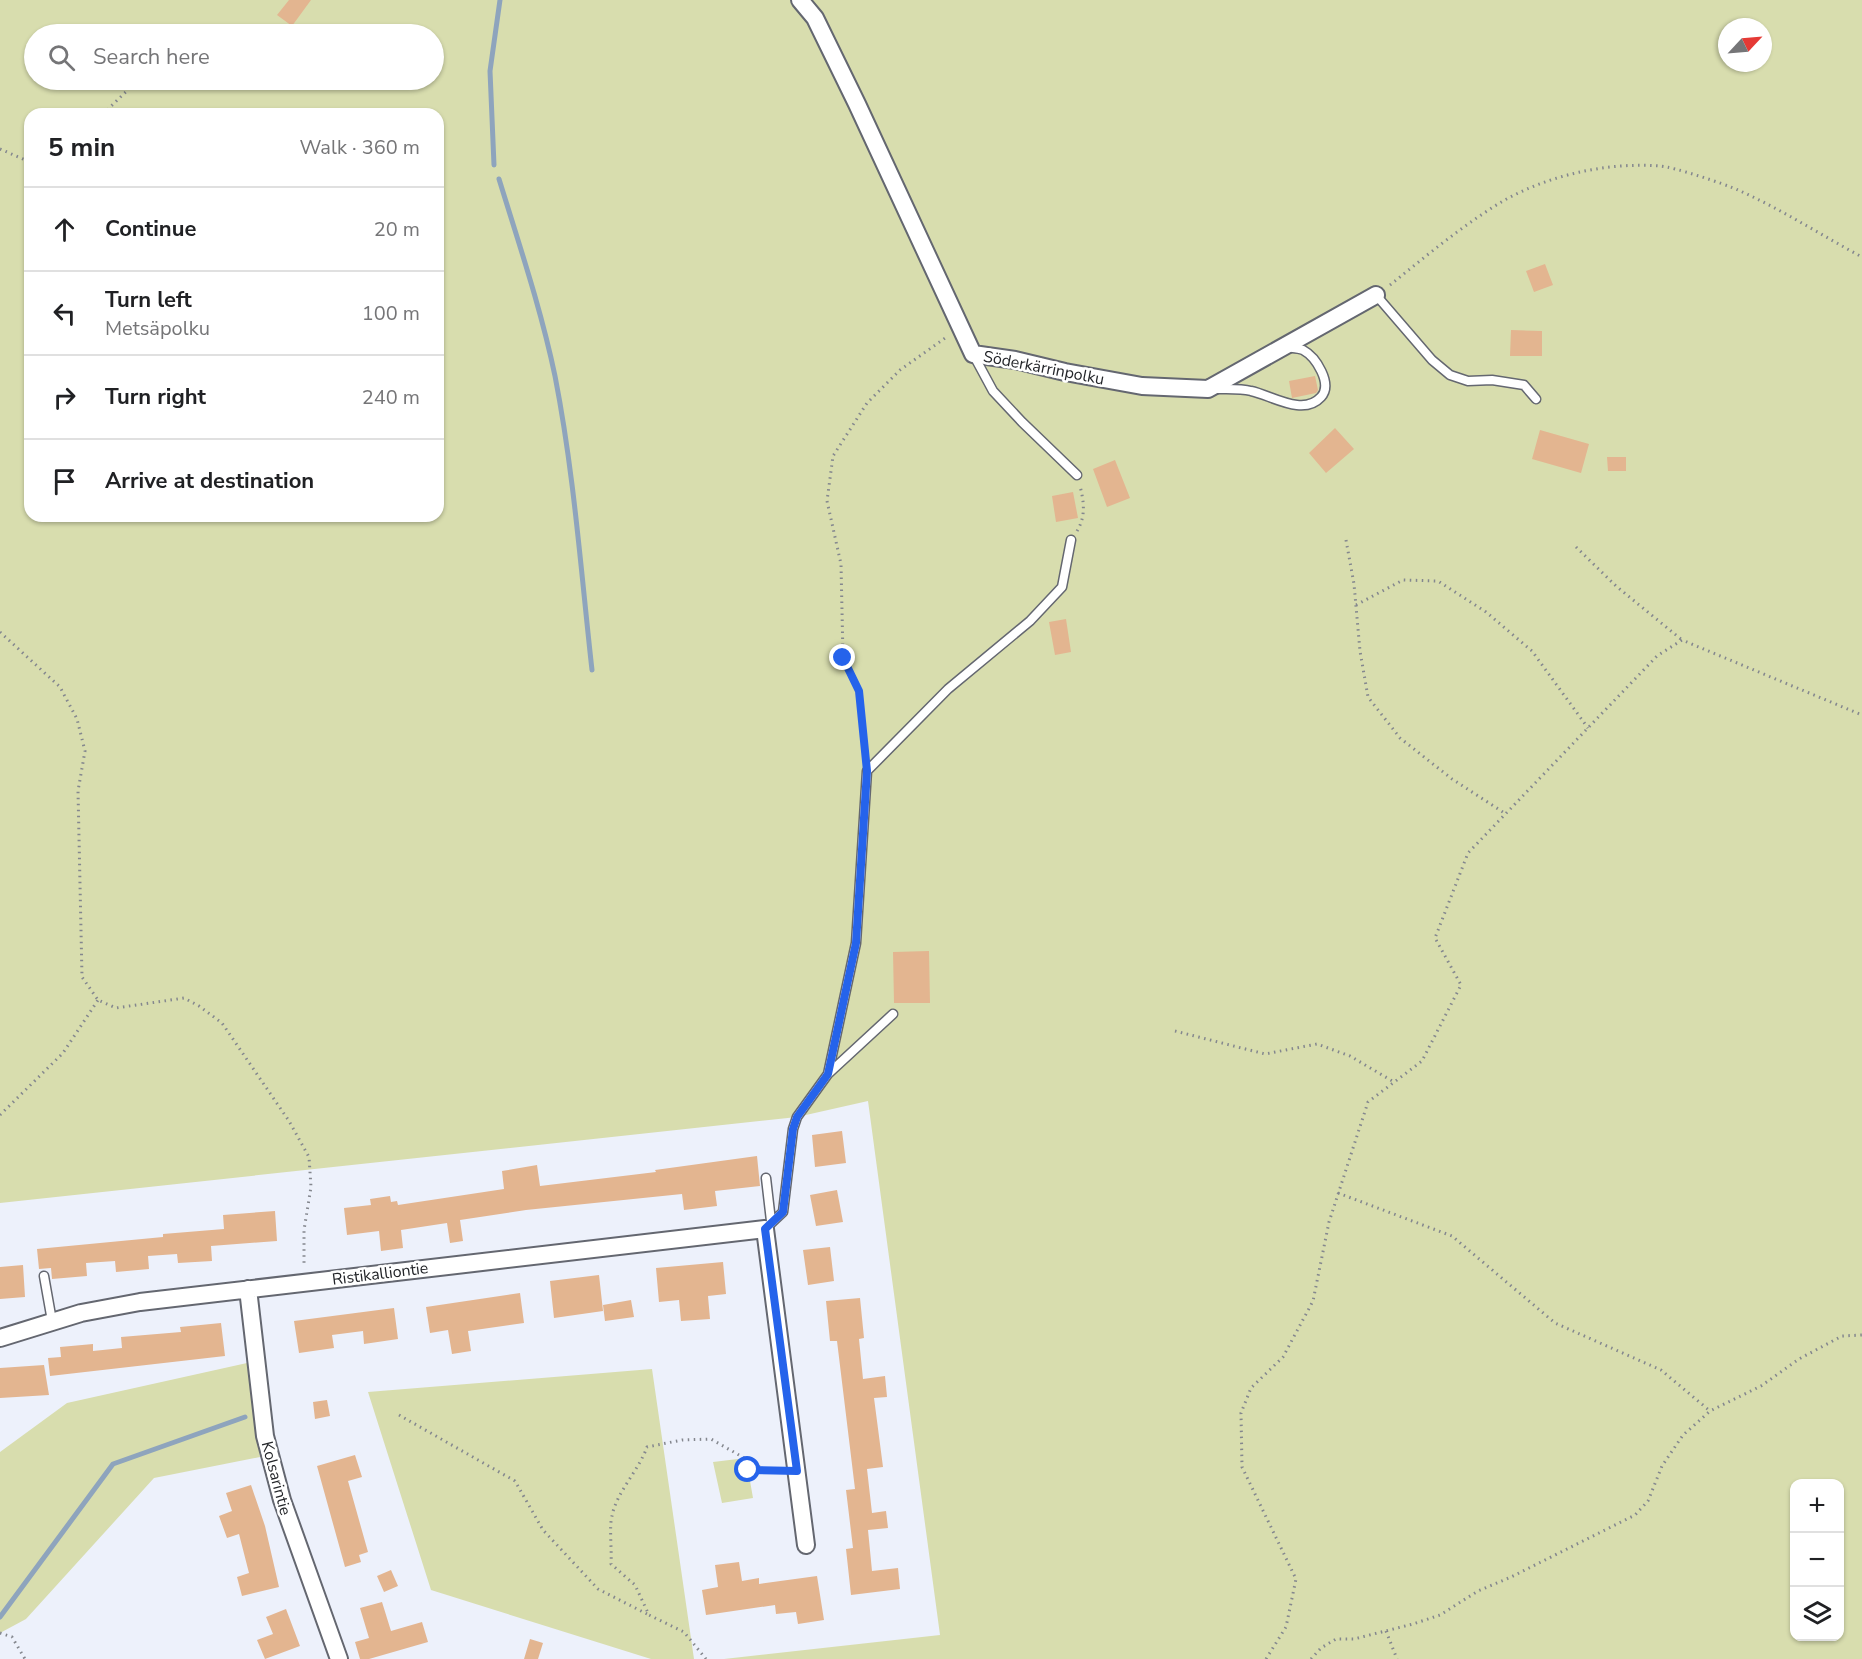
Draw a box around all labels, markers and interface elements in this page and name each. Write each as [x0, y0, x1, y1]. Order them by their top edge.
north arrow [1718, 18, 1772, 72]
search box [24, 24, 444, 90]
icon: search [45, 41, 78, 74]
text: Search here [93, 42, 210, 72]
text: 5 min [48, 130, 115, 165]
text: Walk · 360 m [300, 134, 420, 161]
icon: ahead [48, 213, 81, 246]
text: Continue [105, 214, 196, 244]
text: 20 m [374, 216, 420, 243]
text: Turn left [105, 285, 192, 315]
icon: left [48, 297, 81, 330]
text: 100 m [362, 300, 420, 327]
text: Metsäpolku [105, 315, 210, 342]
street label: Söderkärrinpolku [981, 345, 1106, 391]
icon: right [48, 381, 81, 414]
text: Turn right [105, 382, 206, 412]
text: 240 m [362, 384, 420, 411]
icon: arrive [48, 465, 81, 498]
text: Arrive at destination [105, 466, 314, 496]
route end [829, 644, 855, 670]
street label: Ristikalliontie [331, 1257, 429, 1291]
street label: Kolsarintie [256, 1439, 296, 1518]
route start [734, 1456, 760, 1482]
map controls [1790, 1479, 1844, 1641]
button: + [1790, 1479, 1844, 1533]
button: − [1790, 1533, 1844, 1587]
button: layers [1790, 1587, 1844, 1641]

